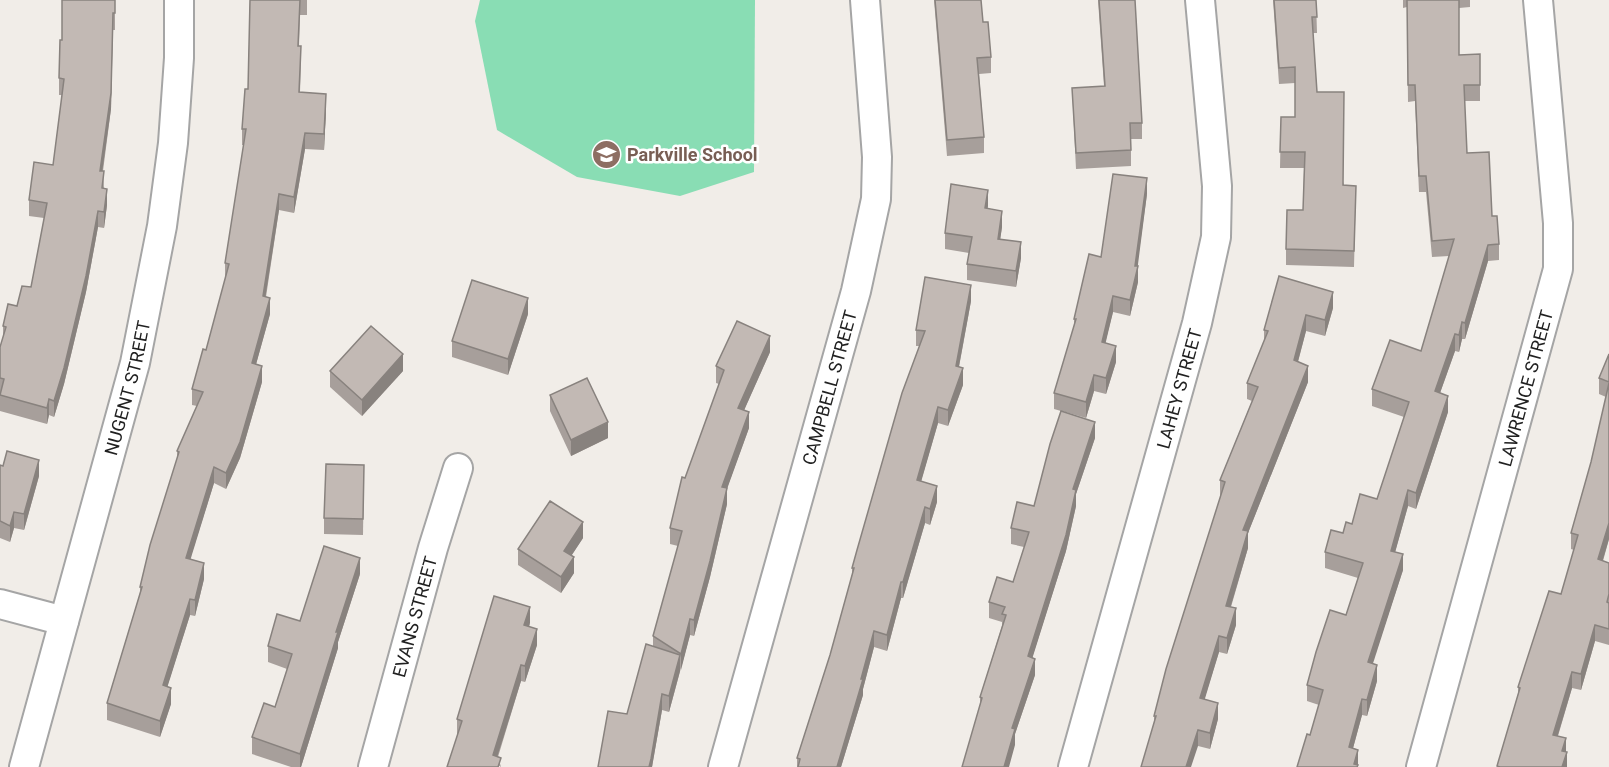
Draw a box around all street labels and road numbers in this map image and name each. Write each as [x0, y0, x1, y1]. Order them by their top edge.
street label: LAWRENCE STREET [1494, 307, 1557, 469]
street label: CAMPBELL STREET [797, 308, 861, 467]
street label: NUGENT STREET [100, 318, 154, 458]
street label: LAHEY STREET [1152, 326, 1206, 451]
street label: EVANS STREET [388, 553, 441, 679]

